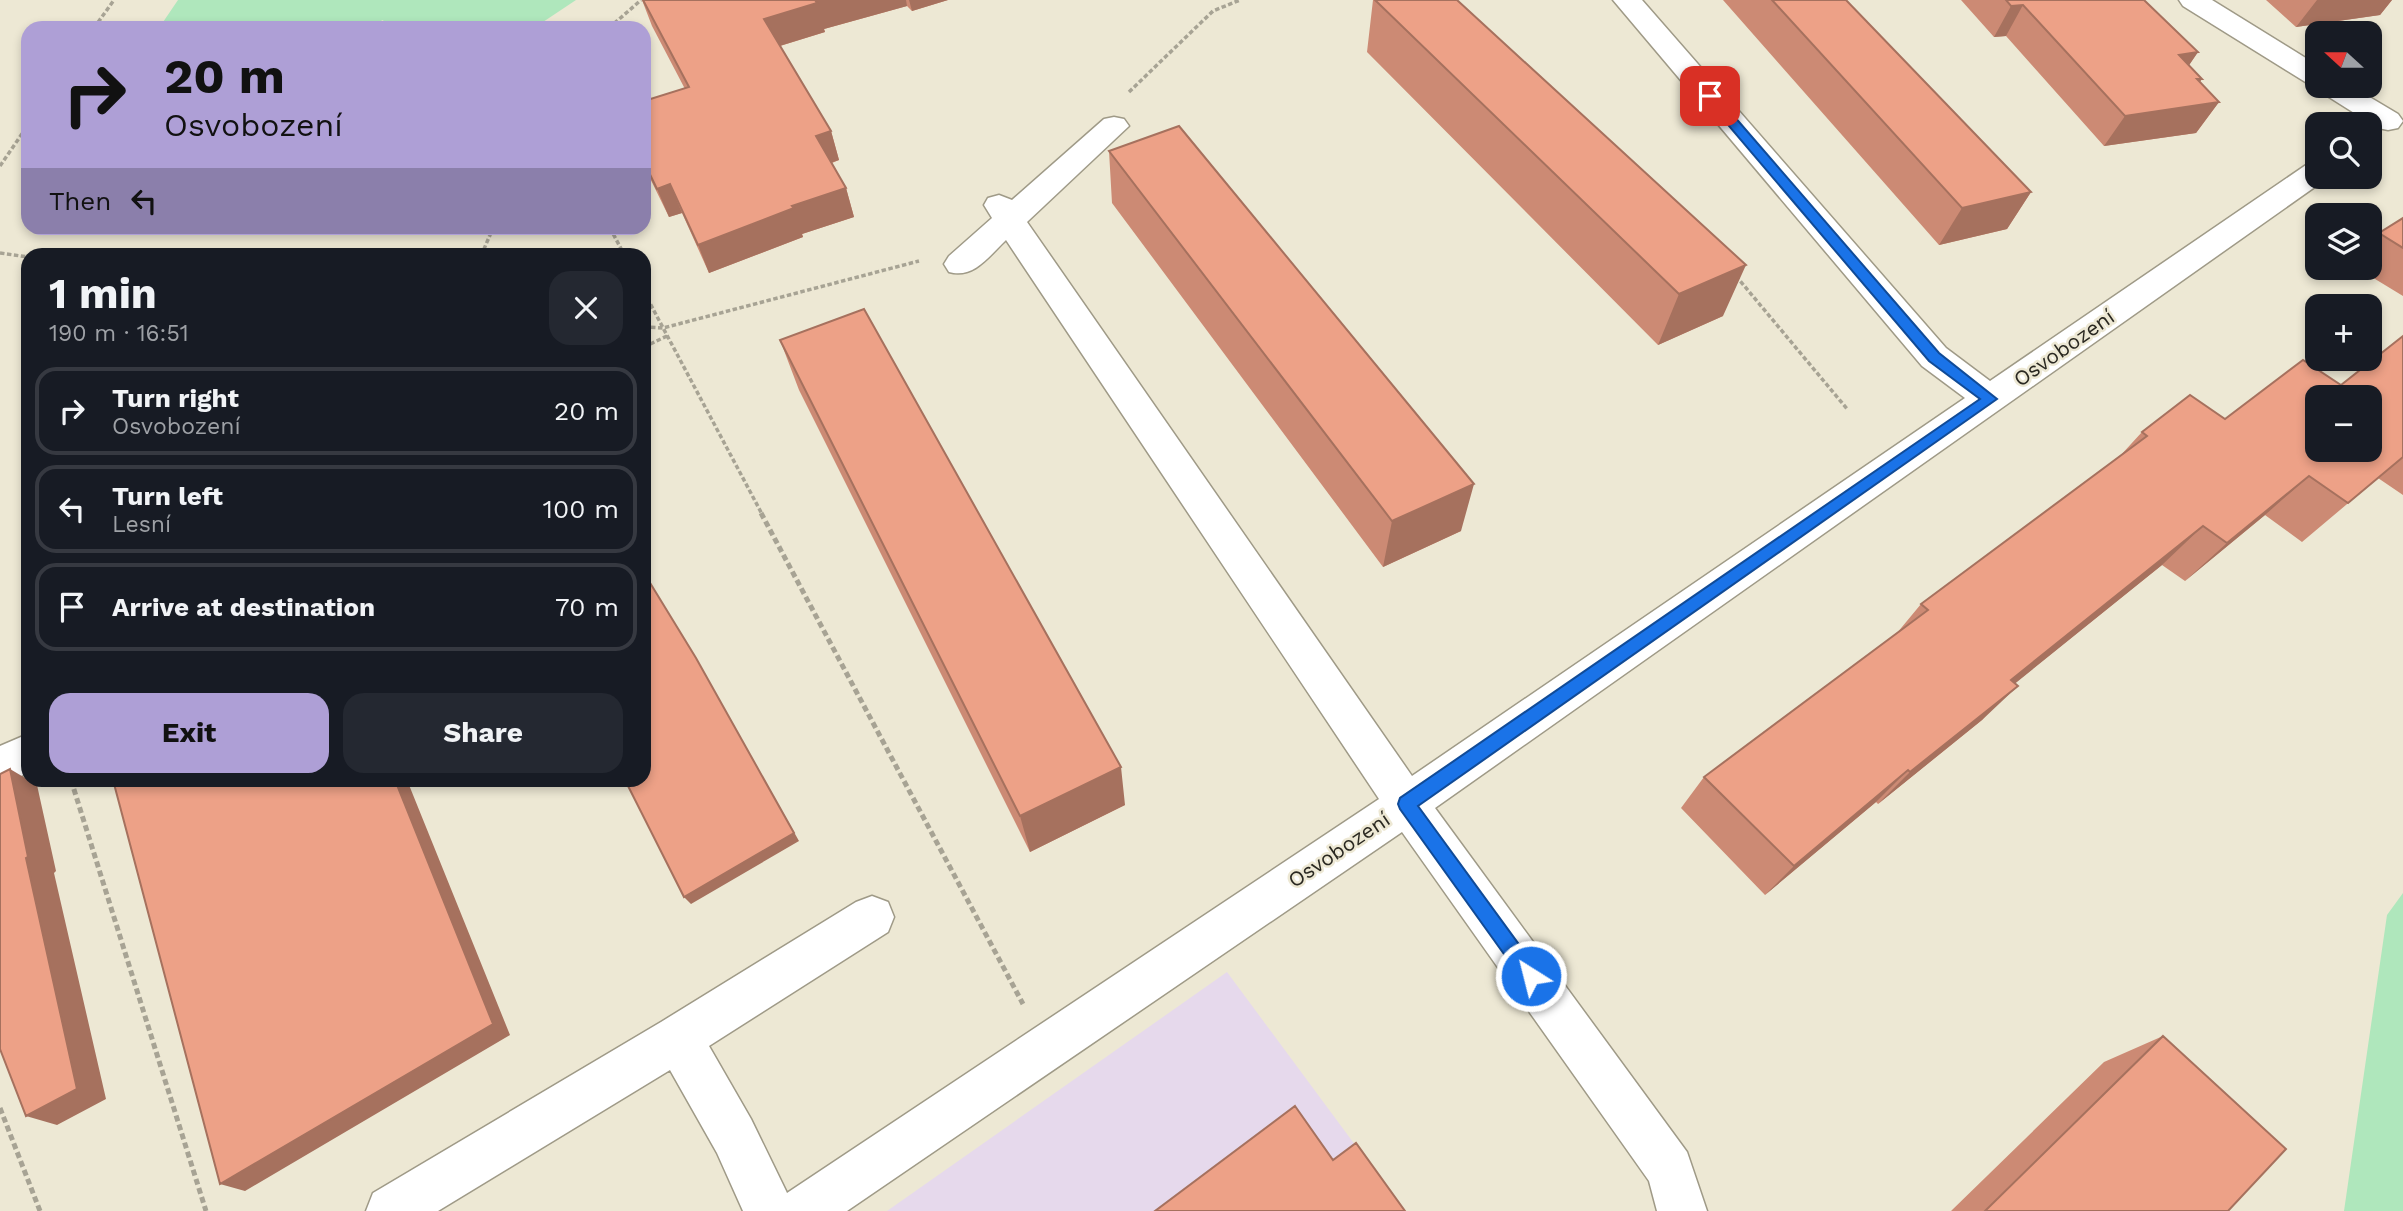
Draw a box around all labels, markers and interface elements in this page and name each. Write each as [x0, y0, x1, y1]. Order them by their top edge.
north arrow [2305, 21, 2382, 98]
map controls [2305, 21, 2382, 462]
text: 20 m [164, 47, 285, 105]
icon: right [49, 49, 140, 140]
pin [1680, 66, 1740, 126]
icon: arrive [1691, 77, 1729, 115]
text: Osvobození [164, 106, 343, 144]
button: search [2305, 112, 2382, 189]
icon: left [125, 182, 163, 220]
text: Then [49, 186, 111, 216]
button: layers [2305, 203, 2382, 280]
text: 1 min [49, 269, 157, 318]
button: close [549, 271, 623, 345]
button: + [2305, 294, 2382, 371]
street label: Osvobození [2008, 303, 2119, 391]
text: 190 m · 16:51 [49, 320, 189, 347]
text: Turn right [112, 383, 239, 413]
button: − [2305, 385, 2382, 462]
icon: right [53, 392, 91, 430]
text: 20 m [554, 396, 619, 426]
text: Osvobození [112, 413, 241, 440]
text: Turn left [112, 481, 223, 511]
icon: left [53, 490, 91, 528]
text: 100 m [543, 494, 619, 524]
text: Lesní [112, 511, 171, 538]
icon: arrive [53, 588, 91, 626]
text: Arrive at destination [112, 592, 375, 622]
text: 70 m [555, 592, 619, 622]
button: Exit [49, 693, 329, 773]
button: Share [343, 693, 623, 773]
street label: Osvobození [1283, 806, 1395, 893]
position arrow [1494, 939, 1568, 1013]

